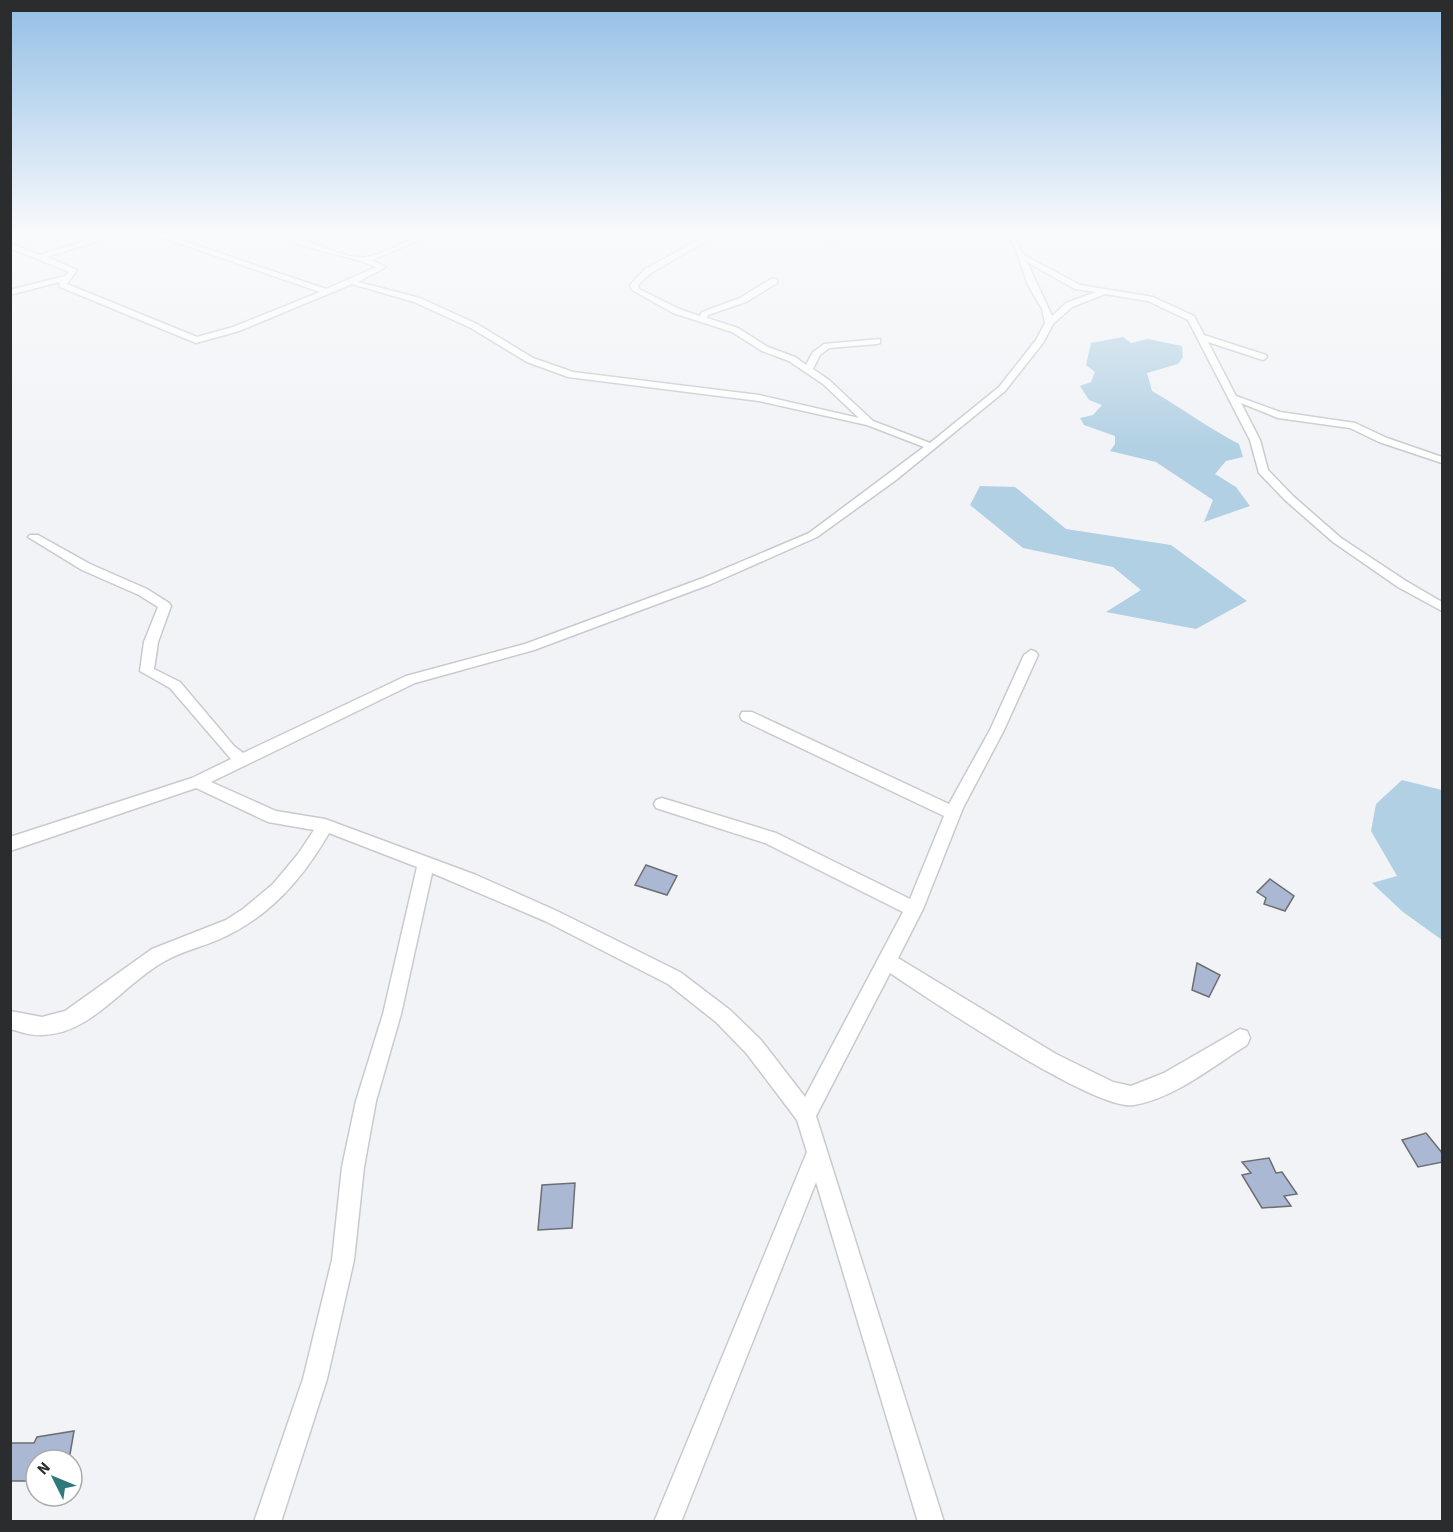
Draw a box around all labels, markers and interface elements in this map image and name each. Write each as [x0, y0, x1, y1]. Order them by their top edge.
north arrow [24, 1448, 84, 1508]
text: N [32, 1457, 55, 1480]

